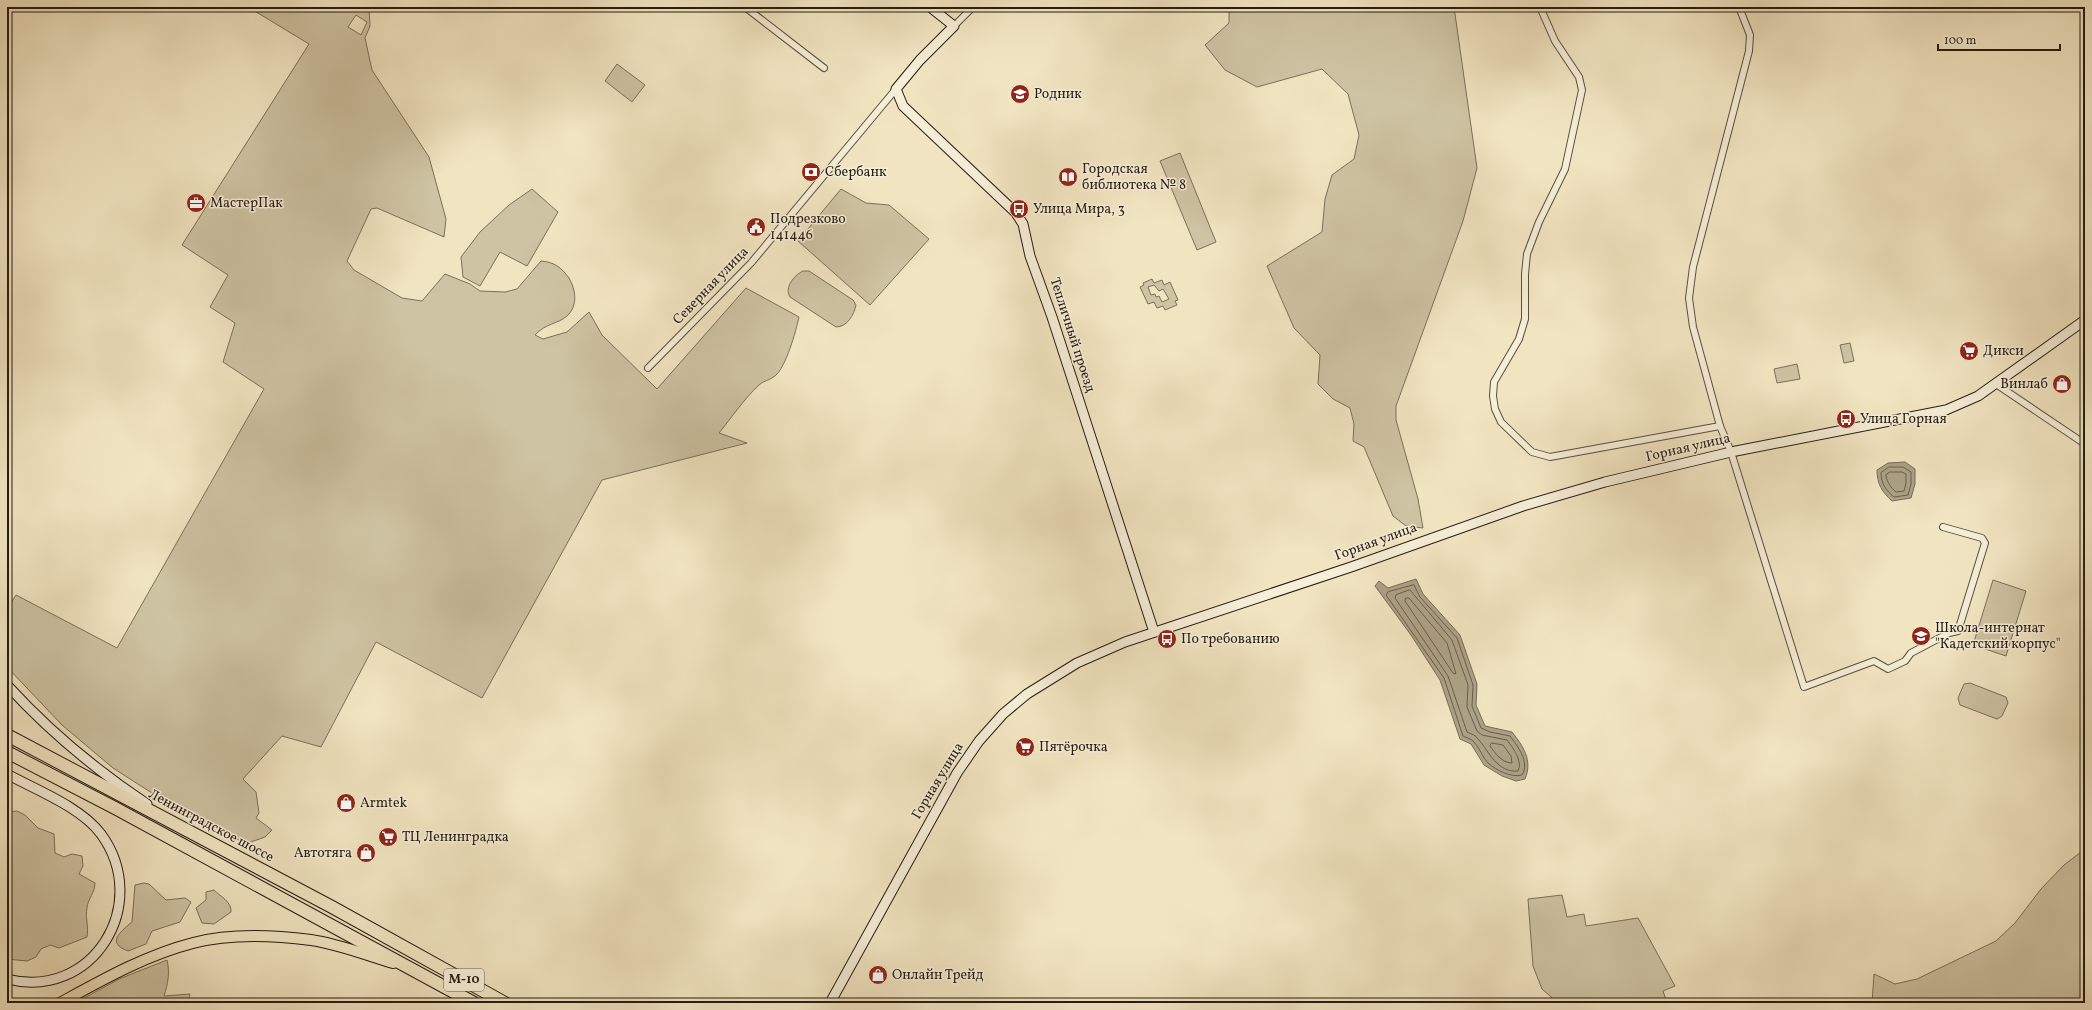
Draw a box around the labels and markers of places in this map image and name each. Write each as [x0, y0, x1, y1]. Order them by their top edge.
school or university icon: Родник [1009, 83, 1031, 105]
place label: Родник [1034, 85, 1082, 104]
place label: Городская библиотека № 8 [1082, 160, 1186, 195]
bank icon: Сбербанк [800, 161, 822, 183]
place label: Сбербанк [825, 163, 887, 182]
library icon: Городская библиотека № 8 [1057, 166, 1079, 188]
office icon: МастерПак [185, 192, 207, 214]
place label: МастерПак [210, 194, 283, 213]
bus stop icon: Улица Мира, 3 [1008, 198, 1030, 220]
place label: Улица Мира, 3 [1033, 200, 1125, 219]
place label: Подрезково 141446 [770, 210, 846, 245]
public building icon: Подрезково 141446 [745, 216, 767, 238]
supermarket icon: Дикси [1958, 340, 1980, 362]
place label: Дикси [1983, 342, 2024, 361]
shop icon: Винлаб [2051, 373, 2073, 395]
place label: Винлаб [2000, 375, 2048, 394]
bus stop icon: Улица Горная [1835, 408, 1857, 430]
place label: Улица Горная [1860, 410, 1947, 429]
place label: Школа-интернат "Кадетский корпус" [1935, 619, 2061, 654]
school or university icon: Школа-интернат "Кадетский корпус" [1910, 625, 1932, 647]
bus stop icon: По требованию [1156, 628, 1178, 650]
place label: По требованию [1181, 630, 1280, 649]
supermarket icon: Пятёрочка [1014, 736, 1036, 758]
place label: Пятёрочка [1039, 738, 1108, 757]
shop icon: Armtek [335, 792, 357, 814]
place label: Armtek [360, 794, 408, 813]
supermarket icon: ТЦ Ленинградка [377, 826, 399, 848]
place label: ТЦ Ленинградка [402, 828, 509, 847]
shop icon: Автотяга [355, 842, 377, 864]
place label: Автотяга [294, 844, 352, 863]
shop icon: Онлайн Трейд [867, 964, 889, 986]
place label: Онлайн Трейд [892, 966, 984, 985]

